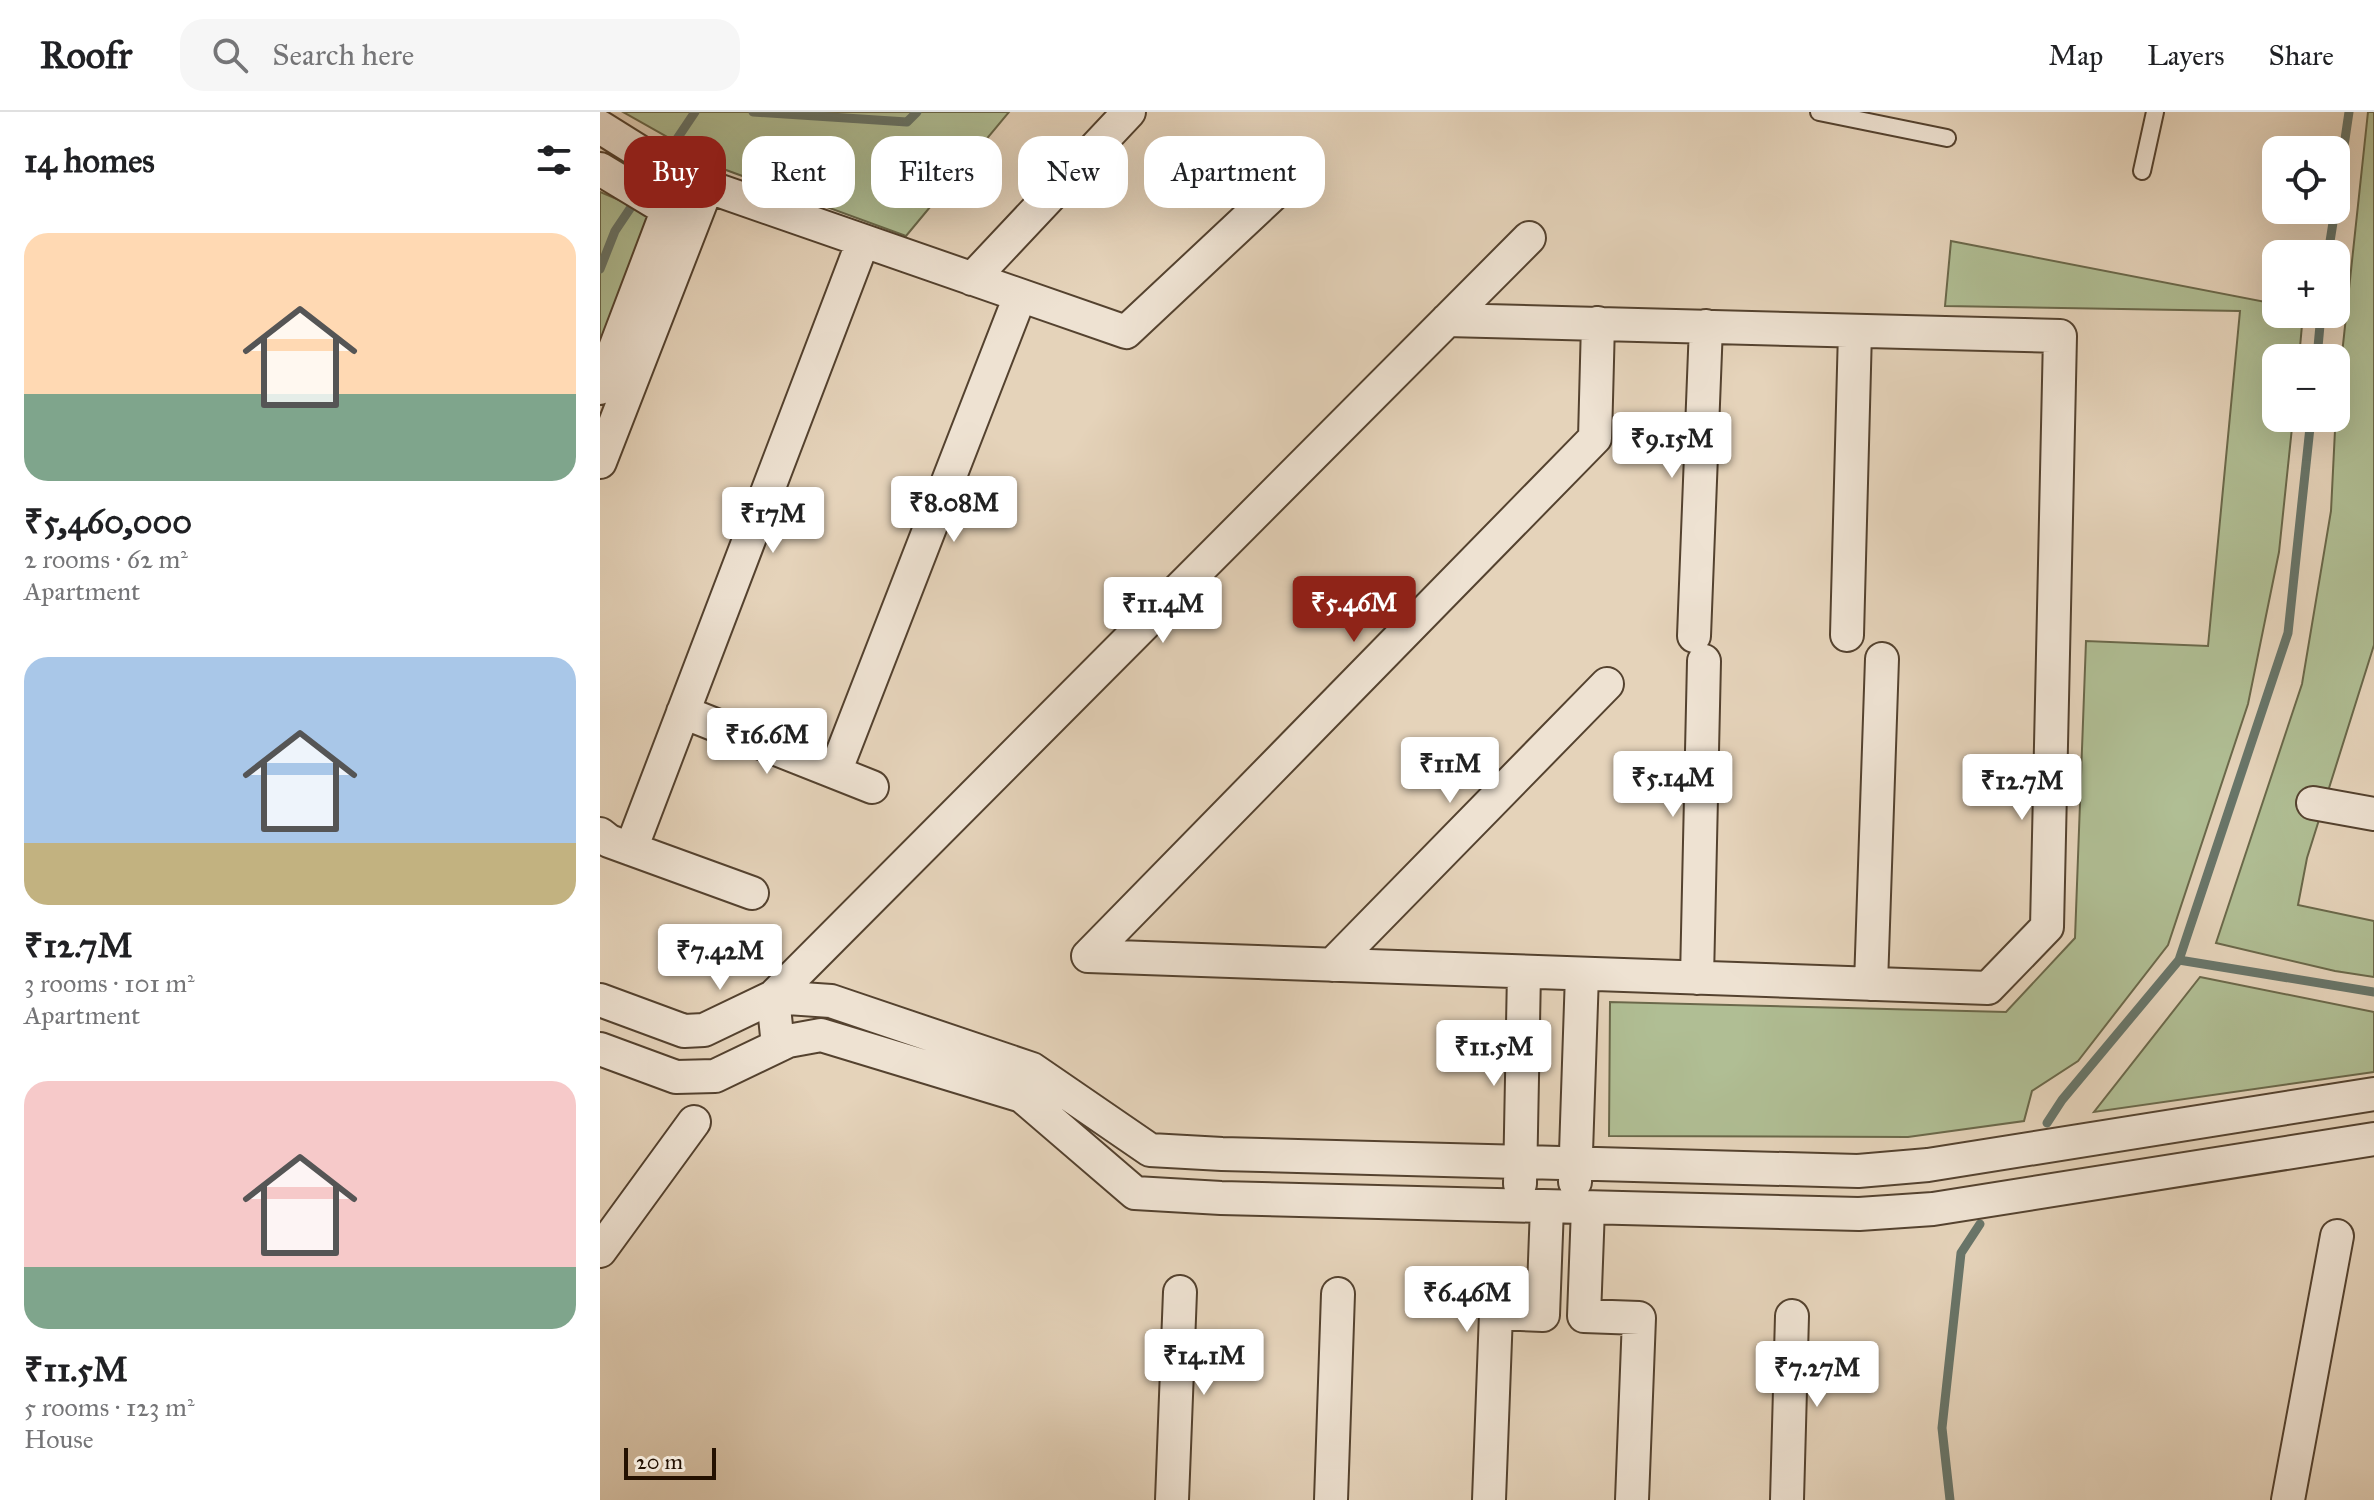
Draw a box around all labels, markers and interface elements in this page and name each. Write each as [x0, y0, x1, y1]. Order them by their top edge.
search box [180, 19, 740, 91]
text: Roofr [40, 32, 132, 78]
icon: search [208, 33, 252, 77]
text: Search here [272, 37, 414, 73]
text: Map [2048, 38, 2103, 73]
text: Layers [2147, 38, 2225, 73]
text: Share [2269, 38, 2334, 73]
chip: Buy [624, 136, 726, 208]
chip: Rent [742, 136, 855, 208]
chip: Filters [871, 136, 1002, 208]
chip: New [1018, 136, 1128, 208]
chip: Apartment [1144, 136, 1325, 208]
map controls [2262, 136, 2350, 432]
button: locate [2262, 136, 2350, 224]
icon: filters [532, 138, 576, 182]
text: 14 homes [24, 140, 155, 181]
button: + [2262, 240, 2350, 328]
icon: home [228, 285, 372, 429]
button: − [2262, 344, 2350, 432]
pin: ₹9.15M [1607, 412, 1737, 480]
text: ₹9.15M [1630, 422, 1714, 454]
pin: ₹8.08M [889, 476, 1019, 544]
text: ₹8.08M [909, 486, 999, 518]
pin: ₹17M [726, 487, 820, 555]
text: ₹17M [740, 497, 806, 529]
text: ₹5,460,000 [24, 501, 192, 542]
text: 2 rooms · 62 m² [24, 543, 188, 575]
text: Apartment [24, 575, 140, 607]
pin: ₹5.46M [1289, 576, 1419, 644]
pin: ₹11.4M [1098, 577, 1228, 645]
text: ₹5.46M [1311, 586, 1397, 618]
text: ₹11.4M [1122, 587, 1204, 619]
pin: ₹16.6M [702, 708, 832, 776]
icon: home [228, 709, 372, 853]
text: ₹16.6M [725, 718, 809, 750]
pin: ₹11M [1403, 737, 1497, 805]
text: ₹11M [1419, 747, 1481, 779]
pin: ₹5.14M [1608, 751, 1738, 819]
pin: ₹12.7M [1957, 754, 2087, 822]
text: ₹5.14M [1631, 761, 1715, 793]
text: ₹12.7M [1980, 764, 2064, 796]
pin: ₹7.42M [655, 924, 785, 992]
text: ₹12.7M [24, 925, 133, 966]
text: ₹7.42M [676, 934, 764, 966]
text: 3 rooms · 101 m² [24, 967, 195, 999]
text: Apartment [24, 999, 140, 1031]
pin: ₹11.5M [1429, 1020, 1559, 1088]
text: ₹11.5M [1454, 1030, 1534, 1062]
icon: home [228, 1133, 372, 1277]
pin: ₹6.46M [1402, 1266, 1532, 1334]
text: ₹6.46M [1423, 1276, 1511, 1308]
pin: ₹14.1M [1139, 1329, 1269, 1397]
text: ₹14.1M [1163, 1339, 1245, 1371]
pin: ₹7.27M [1752, 1341, 1882, 1409]
text: ₹11.5M [24, 1349, 128, 1390]
text: ₹7.27M [1774, 1351, 1860, 1383]
text: 5 rooms · 123 m² [24, 1391, 195, 1423]
text: House [24, 1423, 94, 1455]
scale bar [624, 1444, 716, 1480]
text: 20 m [636, 1448, 683, 1475]

